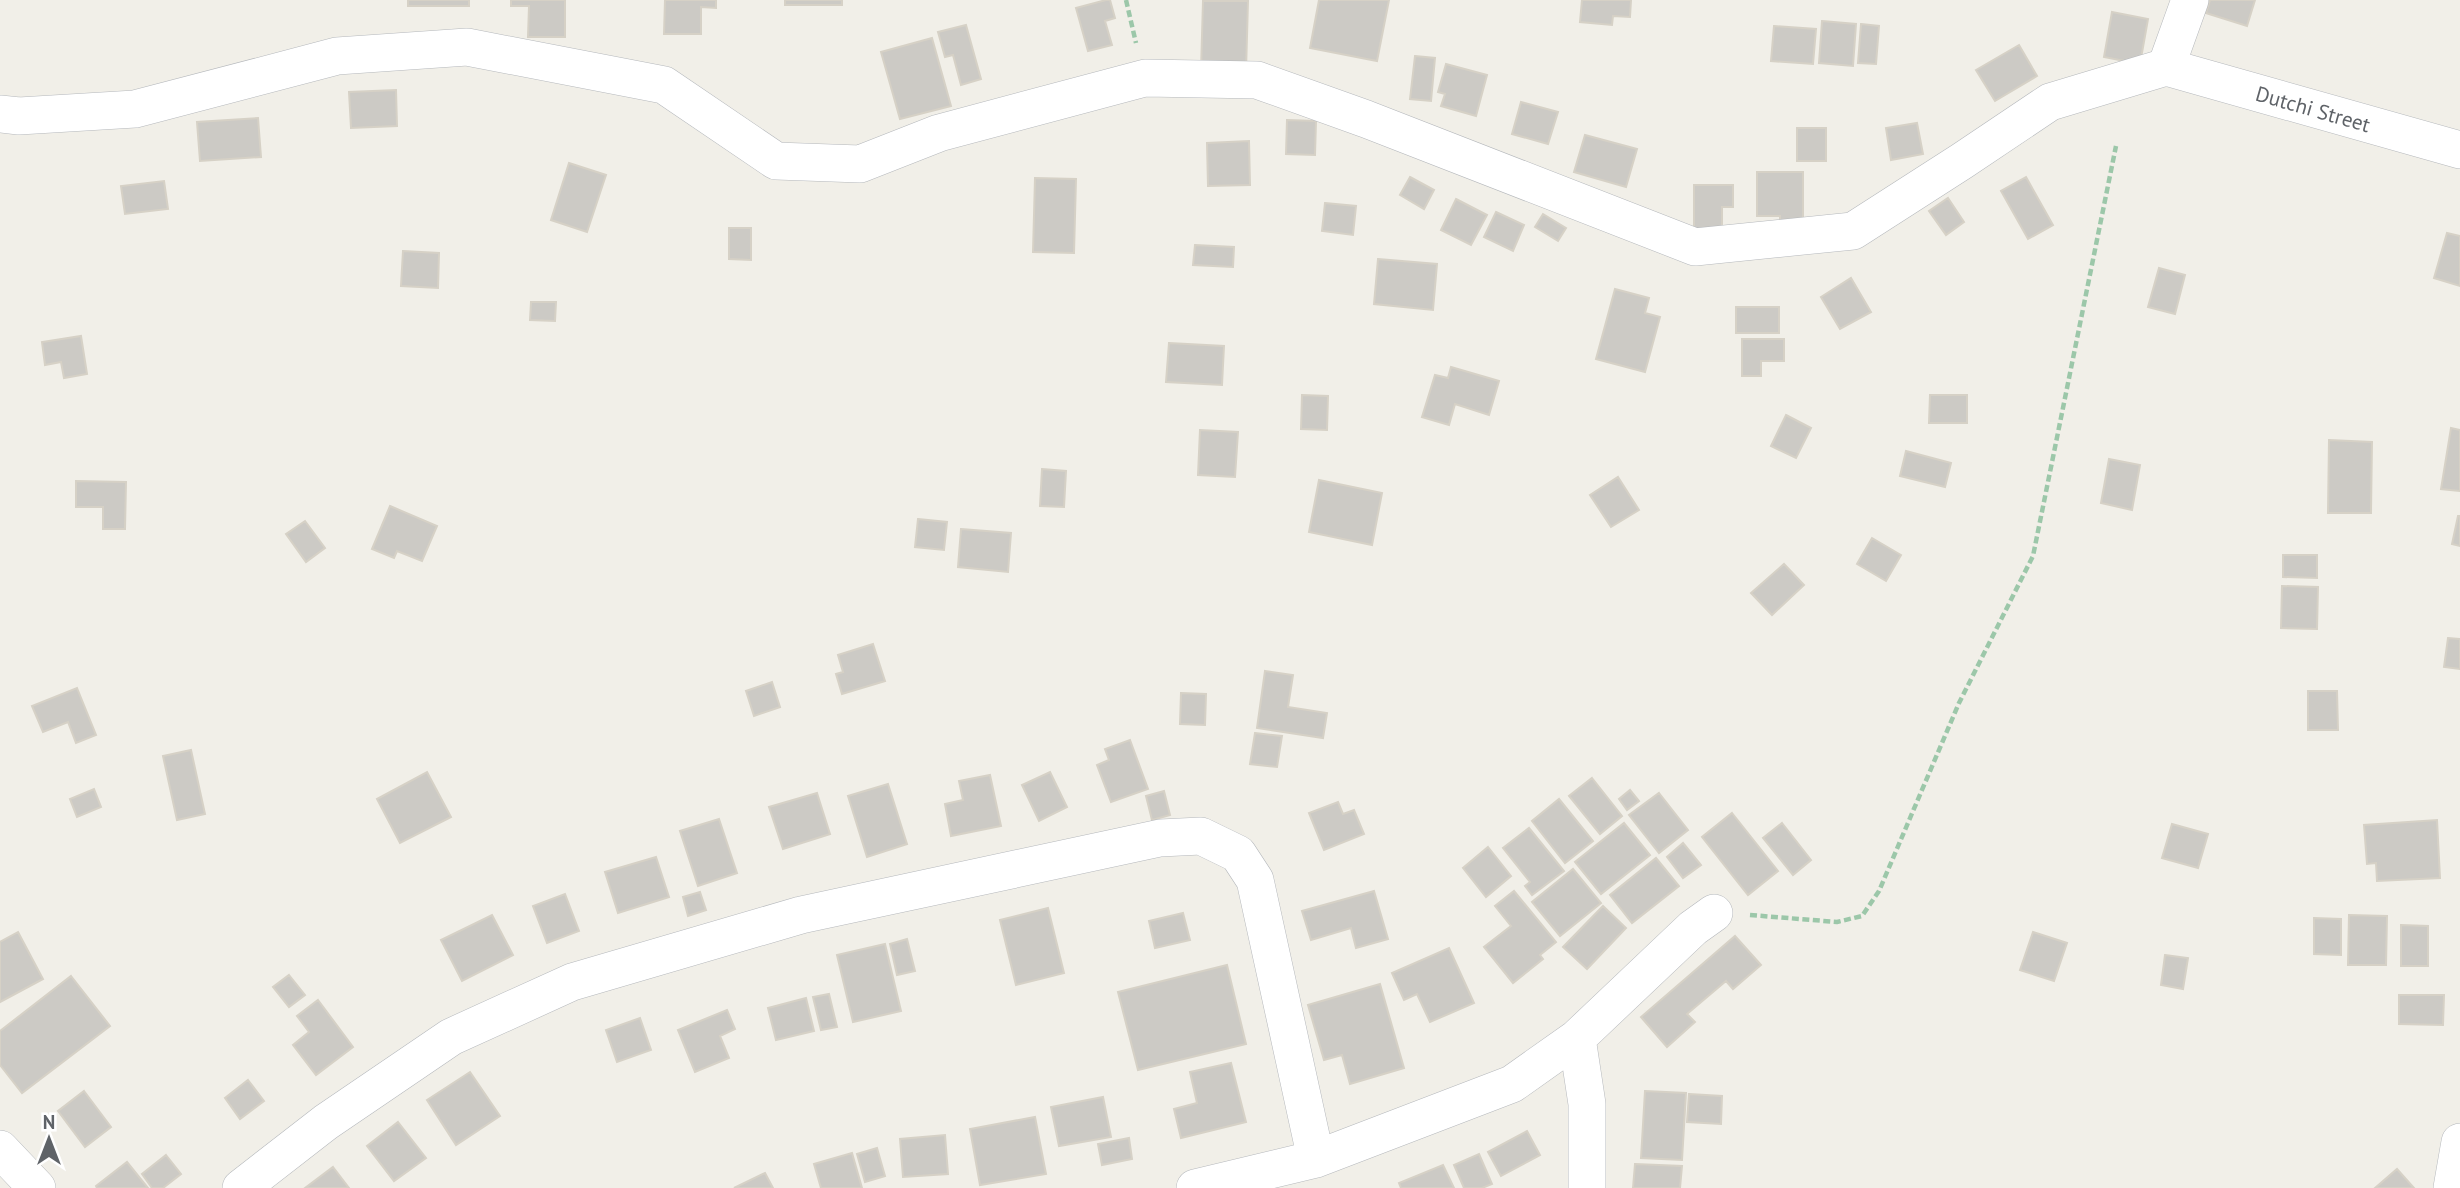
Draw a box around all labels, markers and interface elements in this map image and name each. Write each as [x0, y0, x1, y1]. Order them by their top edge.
street label: Dutchi Street [2253, 80, 2373, 138]
north arrow [14, 1104, 84, 1174]
text: N [43, 1110, 55, 1134]

